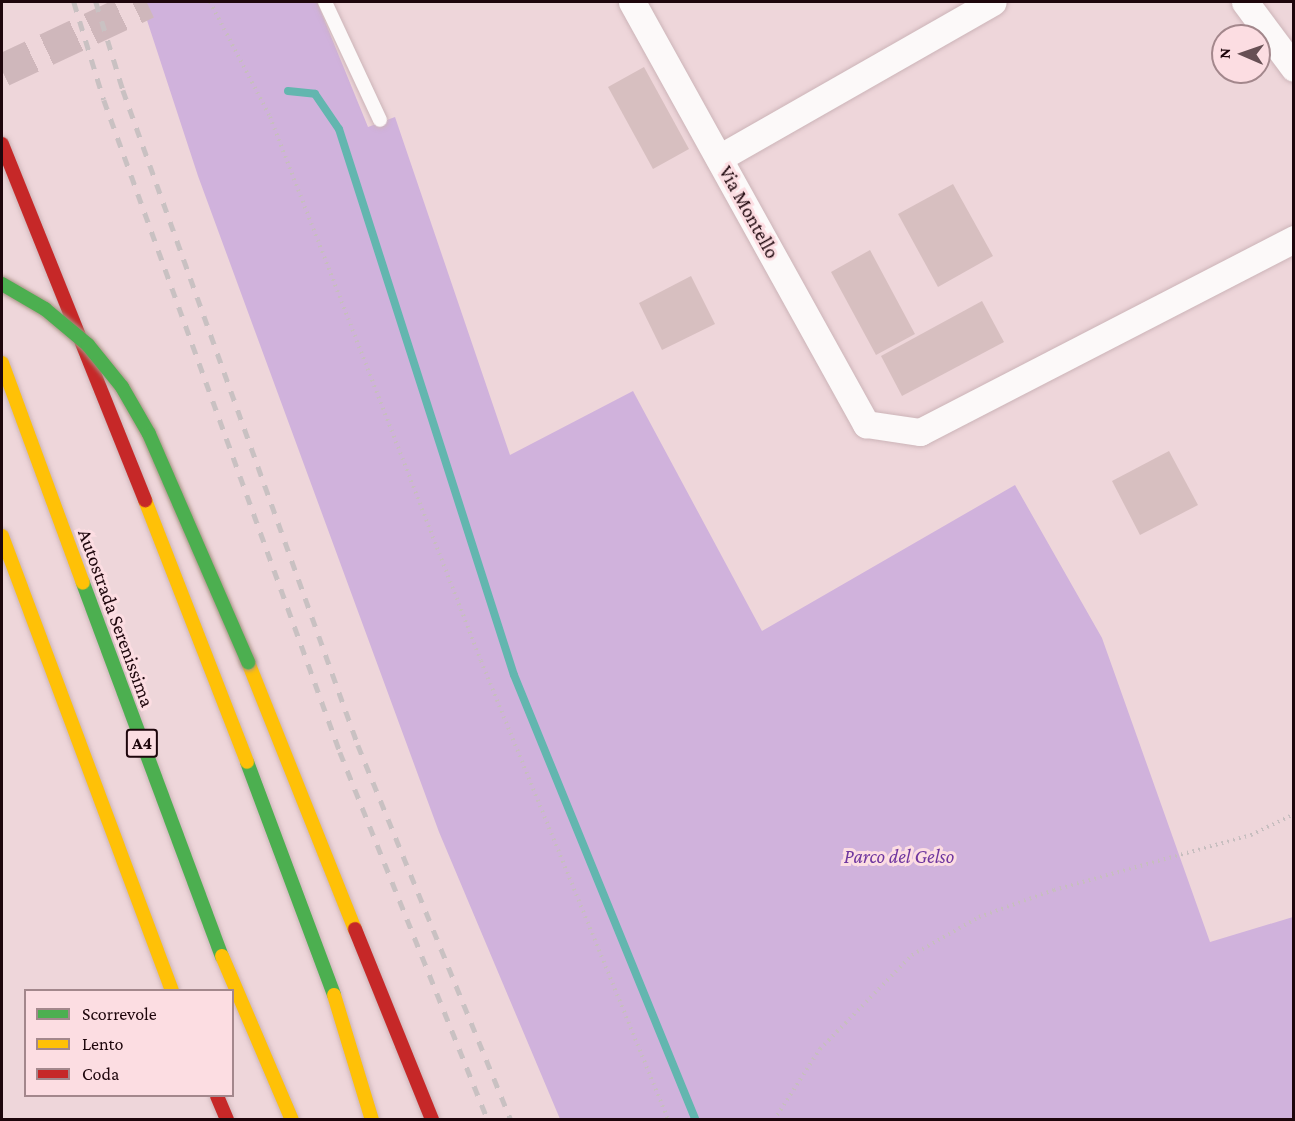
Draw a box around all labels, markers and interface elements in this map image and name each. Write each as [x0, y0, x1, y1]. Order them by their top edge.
north arrow [1211, 24, 1271, 84]
text: N [1216, 48, 1233, 59]
street label: Via Montello [714, 161, 784, 263]
street label: Autostrada Serenissima [73, 526, 159, 710]
road number: A4 [126, 728, 158, 758]
park label: Parco del Gelso [844, 844, 954, 868]
legend [24, 989, 234, 1097]
text: Scorrevole [82, 1004, 157, 1024]
text: Lento [82, 1034, 123, 1054]
text: Coda [82, 1064, 119, 1084]

